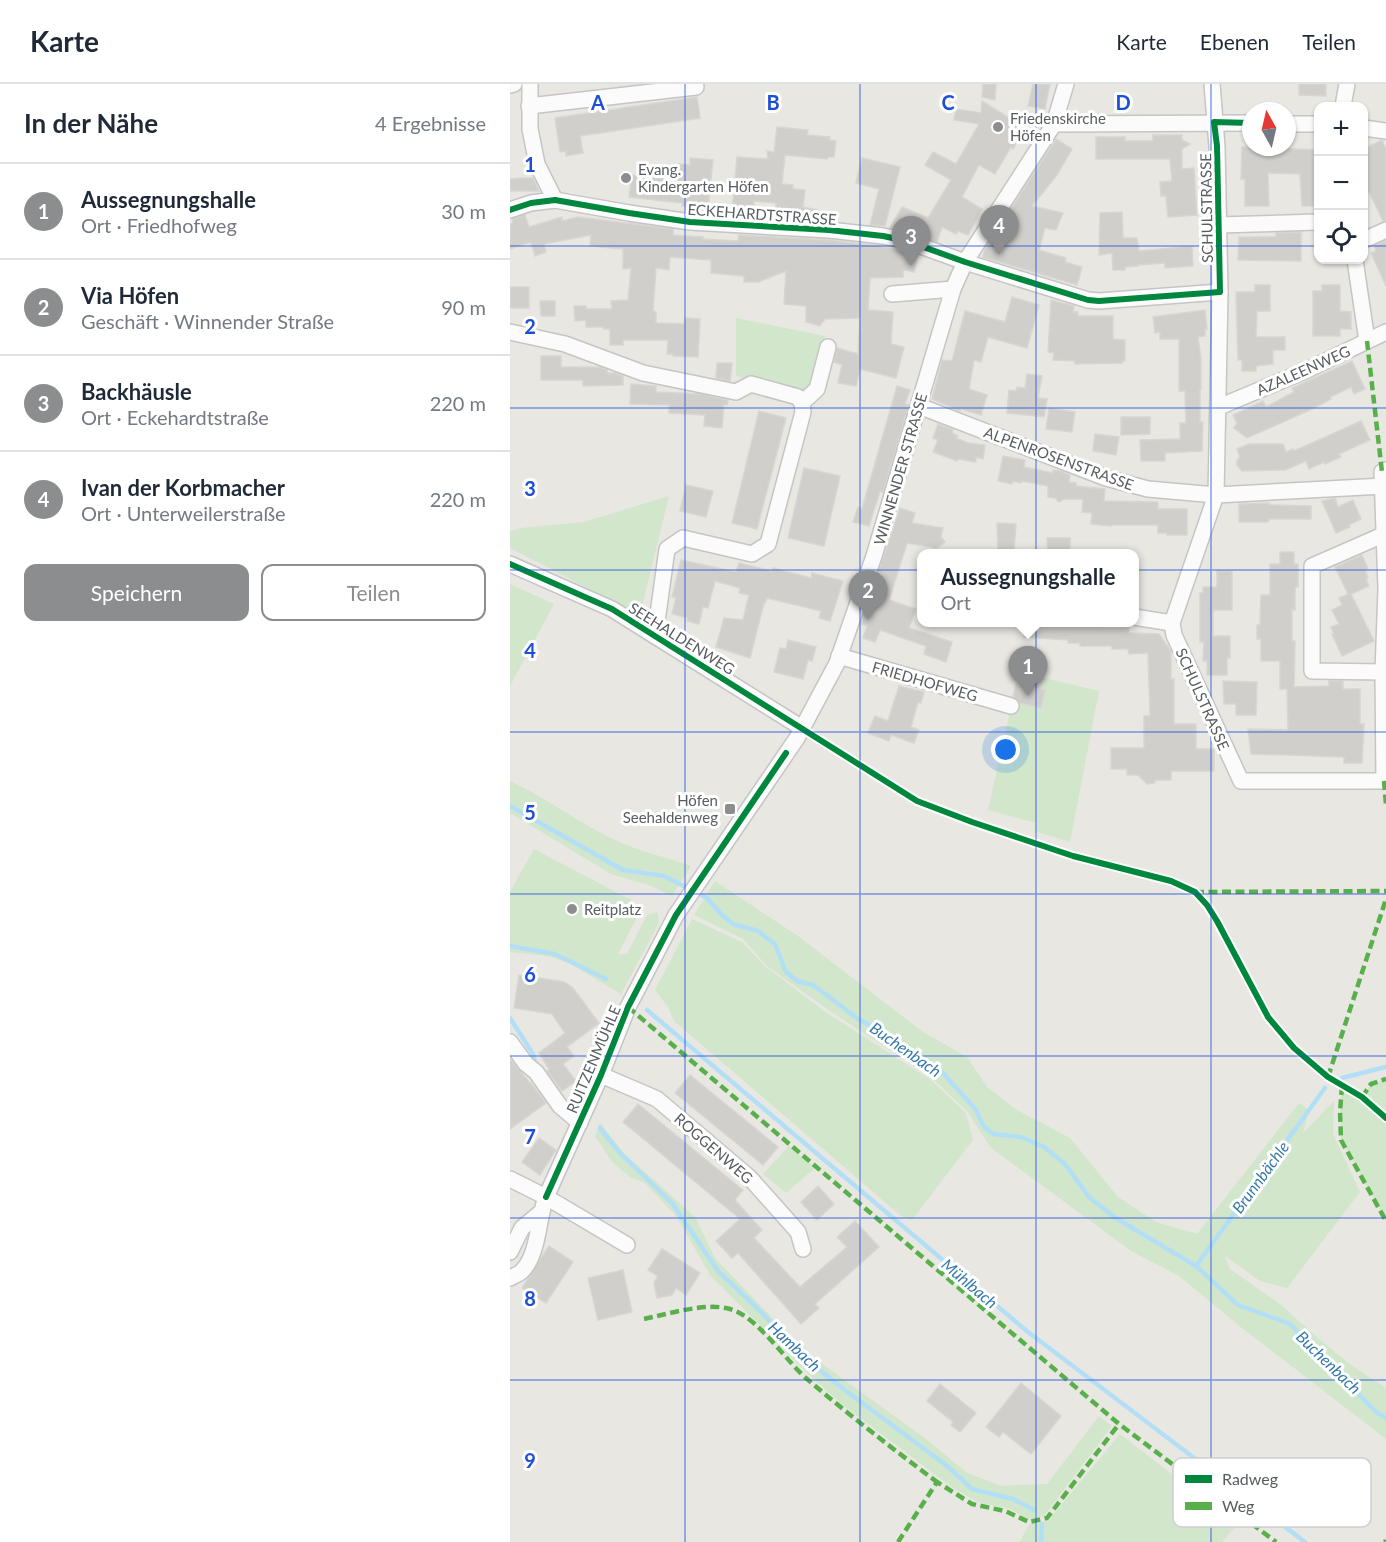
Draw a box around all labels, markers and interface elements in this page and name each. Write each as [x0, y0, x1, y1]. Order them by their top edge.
text: Karte [30, 24, 99, 58]
text: Karte [1116, 29, 1167, 54]
text: Ebenen [1200, 29, 1269, 54]
text: Teilen [1302, 29, 1356, 54]
text: A [590, 90, 605, 114]
text: B [766, 90, 780, 114]
text: C [941, 90, 955, 114]
text: D [1115, 90, 1131, 114]
north arrow [1242, 102, 1296, 156]
map controls [1314, 102, 1368, 264]
button: + [1314, 102, 1368, 156]
text: In der Nähe [24, 107, 158, 139]
place label: Friedenskirche Höfen [1010, 109, 1106, 144]
text: 4 Ergebnisse [375, 111, 486, 135]
marker: Friedenskirche Höfen [991, 120, 1005, 134]
text: 1 [524, 152, 536, 176]
street label: SCHULSTRASSE [1196, 153, 1216, 263]
button: − [1314, 156, 1368, 210]
place label: Evang. Kindergarten Höfen [638, 160, 769, 195]
marker: Evang. Kindergarten Höfen [619, 171, 633, 185]
text: Aussegnungshalle [81, 186, 256, 213]
text: 1 [38, 199, 49, 223]
text: 30 m [441, 199, 486, 223]
street label: ECKEHARDTSTRASSE [687, 200, 837, 228]
pin: 4 [980, 206, 1018, 255]
button: locate [1314, 210, 1368, 264]
text: Ort · Friedhofweg [81, 213, 237, 237]
pin: 3 [892, 216, 930, 266]
text: Via Höfen [81, 282, 179, 309]
text: 2 [38, 295, 49, 319]
text: 90 m [441, 295, 486, 319]
text: Geschäft · Winnender Straße [81, 309, 334, 333]
text: 2 [524, 314, 536, 338]
street label: AZALEENWEG [1253, 341, 1353, 399]
text: Backhäusle [81, 378, 192, 405]
text: 3 [38, 391, 49, 415]
text: 220 m [430, 391, 486, 415]
street label: WINNENDER STRASSE [870, 391, 930, 547]
text: Ort · Eckehardtstraße [81, 405, 269, 429]
street label: ALPENROSENSTRASSE [982, 423, 1136, 493]
text: Ivan der Korbmacher [81, 474, 285, 501]
text: 3 [524, 476, 536, 500]
text: 4 [38, 487, 49, 511]
text: 220 m [430, 487, 486, 511]
text: Ort · Unterweilerstraße [81, 501, 286, 525]
popup [917, 549, 1139, 627]
text: Aussegnungshalle [941, 563, 1115, 590]
button: Speichern [24, 564, 249, 621]
button: Teilen [261, 564, 486, 621]
pin: 2 [848, 570, 888, 620]
text: Ort [941, 590, 971, 614]
street label: SEEHALDENWEG [626, 598, 738, 678]
text: 4 [524, 638, 536, 662]
street label: SCHULSTRASSE [1172, 645, 1234, 753]
pin: 1 [1008, 646, 1048, 696]
street label: FRIEDHOFWEG [870, 657, 980, 705]
your location [991, 735, 1020, 764]
place label: Höfen Seehaldenweg [623, 791, 718, 826]
text: 5 [524, 800, 536, 824]
marker: Höfen Seehaldenweg [723, 802, 737, 816]
place label: Reitplatz [584, 900, 641, 918]
marker: Reitplatz [565, 902, 579, 916]
text: 6 [524, 962, 536, 986]
street label: RUITZENMÜHLE [562, 1002, 624, 1116]
water label: Buchenbach [867, 1018, 945, 1080]
street label: ROGGENWEG [671, 1109, 757, 1187]
text: 7 [524, 1124, 536, 1148]
water label: Brunnbächle [1228, 1137, 1293, 1217]
water label: Mühlbach [938, 1254, 1002, 1312]
text: 8 [524, 1286, 536, 1310]
water label: Hambach [765, 1317, 825, 1375]
water label: Buchenbach [1293, 1327, 1365, 1397]
text: 9 [524, 1448, 536, 1472]
legend [1173, 1458, 1371, 1527]
text: Radweg [1222, 1469, 1278, 1488]
text: Weg [1222, 1496, 1254, 1515]

